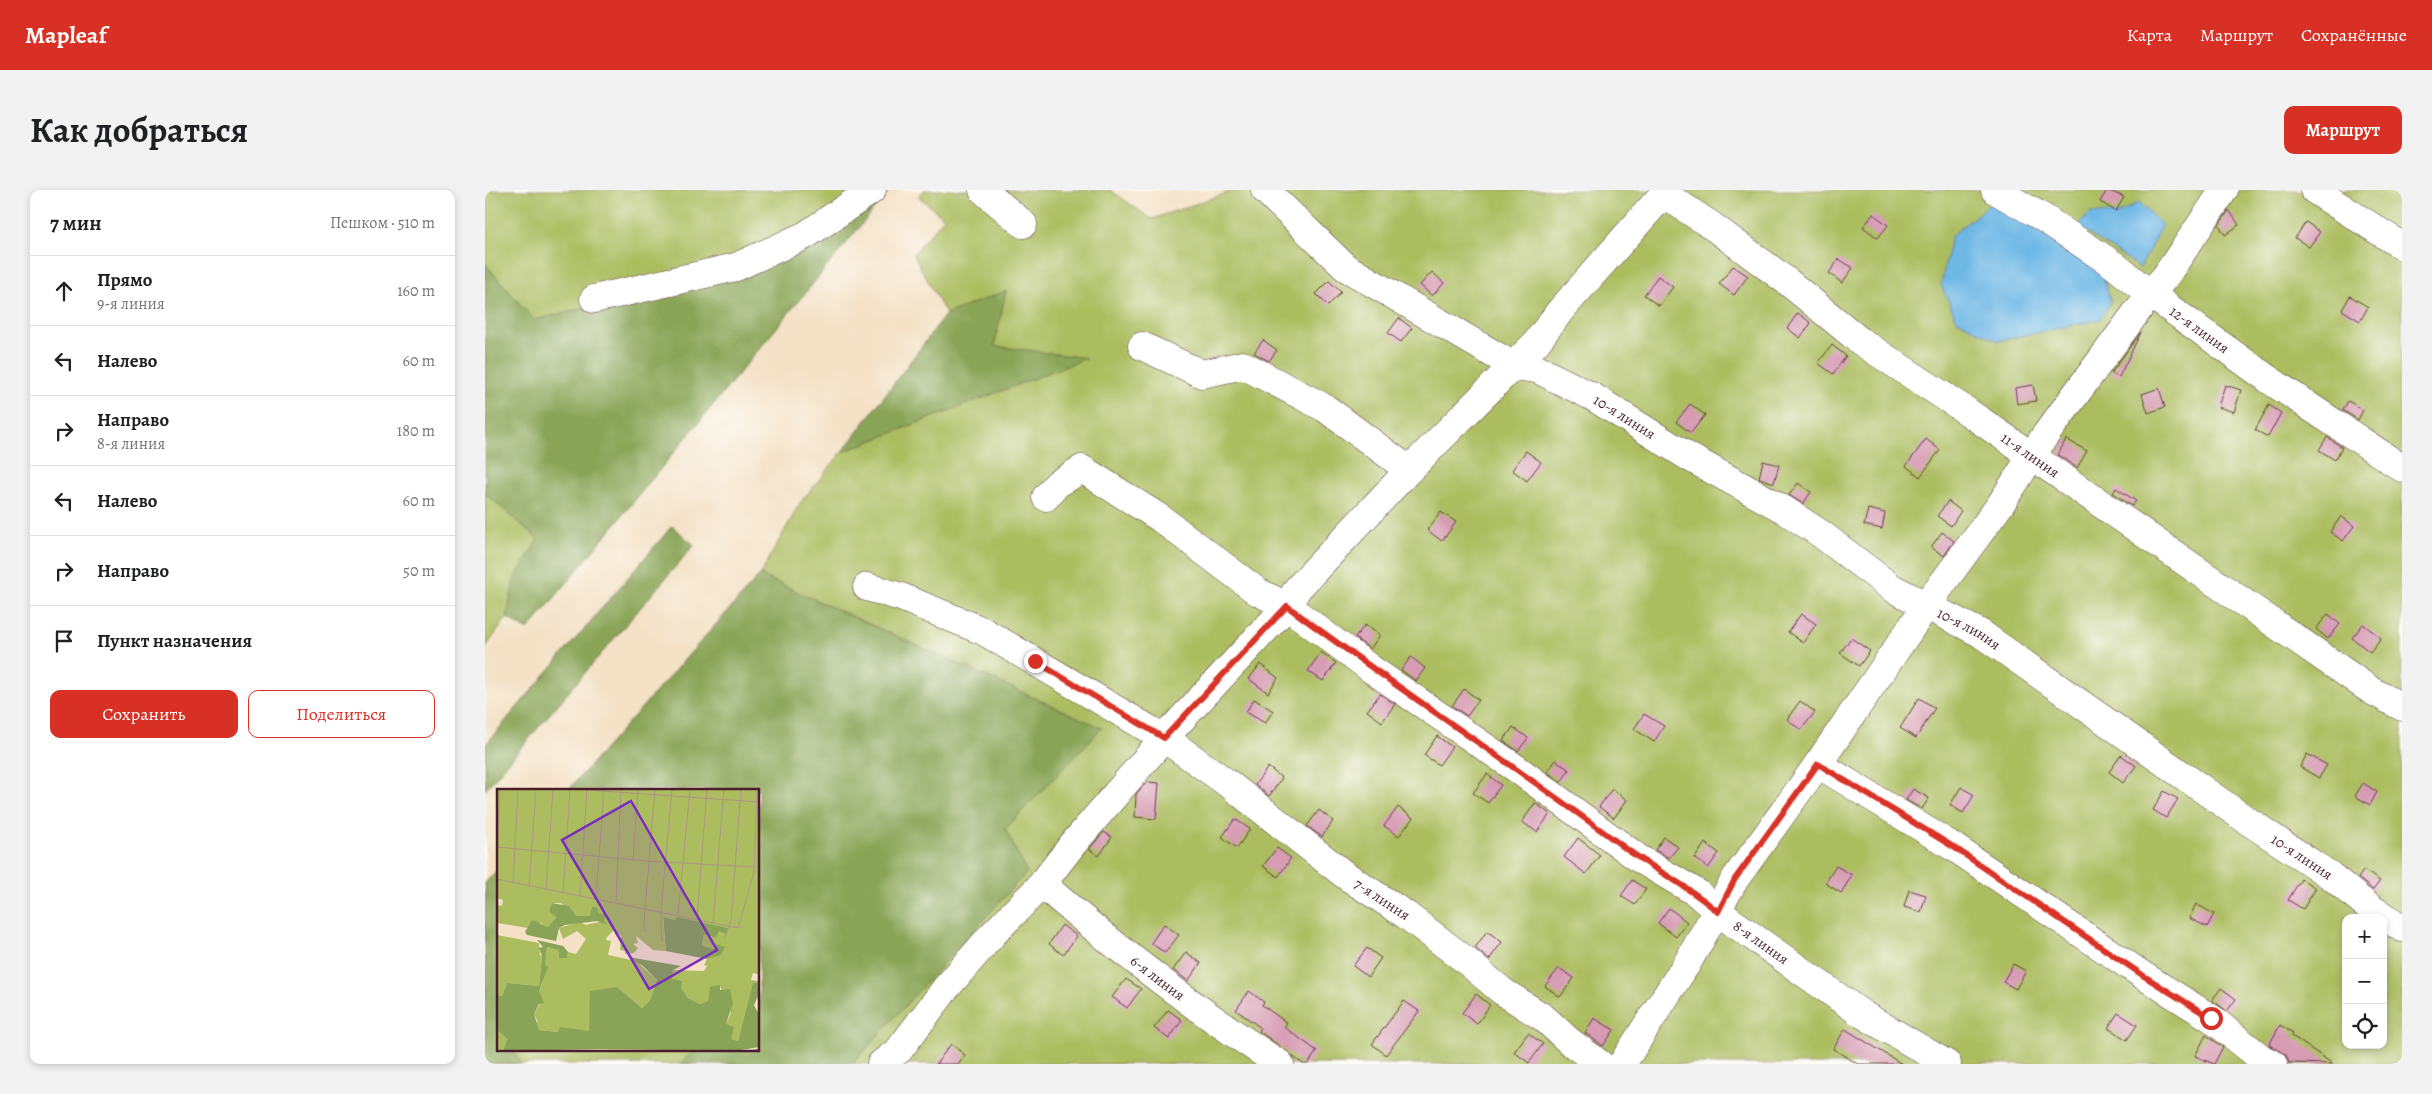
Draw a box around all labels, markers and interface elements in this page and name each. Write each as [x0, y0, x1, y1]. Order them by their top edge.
text: Mapleaf [25, 19, 107, 51]
text: Карта [2127, 23, 2172, 47]
text: Маршрут [2200, 23, 2273, 47]
text: Сохранённые [2301, 23, 2407, 47]
text: Как добраться [30, 106, 248, 154]
button: Маршрут [2284, 106, 2402, 154]
text: 7 мин [50, 209, 102, 237]
text: Пешком · 510 m [330, 212, 435, 234]
text: Прямо [97, 267, 152, 293]
icon: ahead [50, 277, 78, 305]
text: 160 m [397, 280, 435, 302]
text: 9-я линия [97, 293, 165, 315]
street label: 12-я линия [2166, 301, 2233, 358]
icon: left [50, 347, 78, 375]
text: Налево [97, 348, 157, 374]
text: 60 m [403, 350, 435, 372]
street label: 10-я линия [1590, 390, 1659, 444]
text: Направо [97, 407, 169, 433]
icon: right [50, 417, 78, 445]
text: 180 m [397, 420, 435, 442]
street label: 11-я линия [1997, 428, 2063, 482]
text: 8-я линия [97, 433, 165, 455]
icon: left [50, 487, 78, 515]
text: Налево [97, 488, 157, 514]
text: 60 m [403, 490, 435, 512]
icon: right [50, 557, 78, 585]
text: Направо [97, 558, 169, 584]
text: 50 m [403, 560, 435, 582]
street label: 10-я линия [1934, 603, 2005, 654]
icon: arrive [50, 627, 78, 655]
text: Пункт назначения [97, 628, 252, 654]
route end [1024, 650, 1047, 673]
button: Сохранить [50, 690, 238, 738]
button: Поделиться [248, 690, 435, 738]
inset map [497, 789, 760, 1052]
street label: 10-я линия [2267, 829, 2337, 884]
street label: 7-я линия [1350, 874, 1414, 925]
map controls [2342, 914, 2387, 1049]
button: + [2342, 914, 2387, 959]
street label: 8-я линия [1729, 916, 1793, 969]
street label: 6-я линия [1126, 951, 1189, 1005]
button: − [2342, 959, 2387, 1004]
button: locate [2342, 1004, 2387, 1049]
route start [2200, 1007, 2223, 1030]

